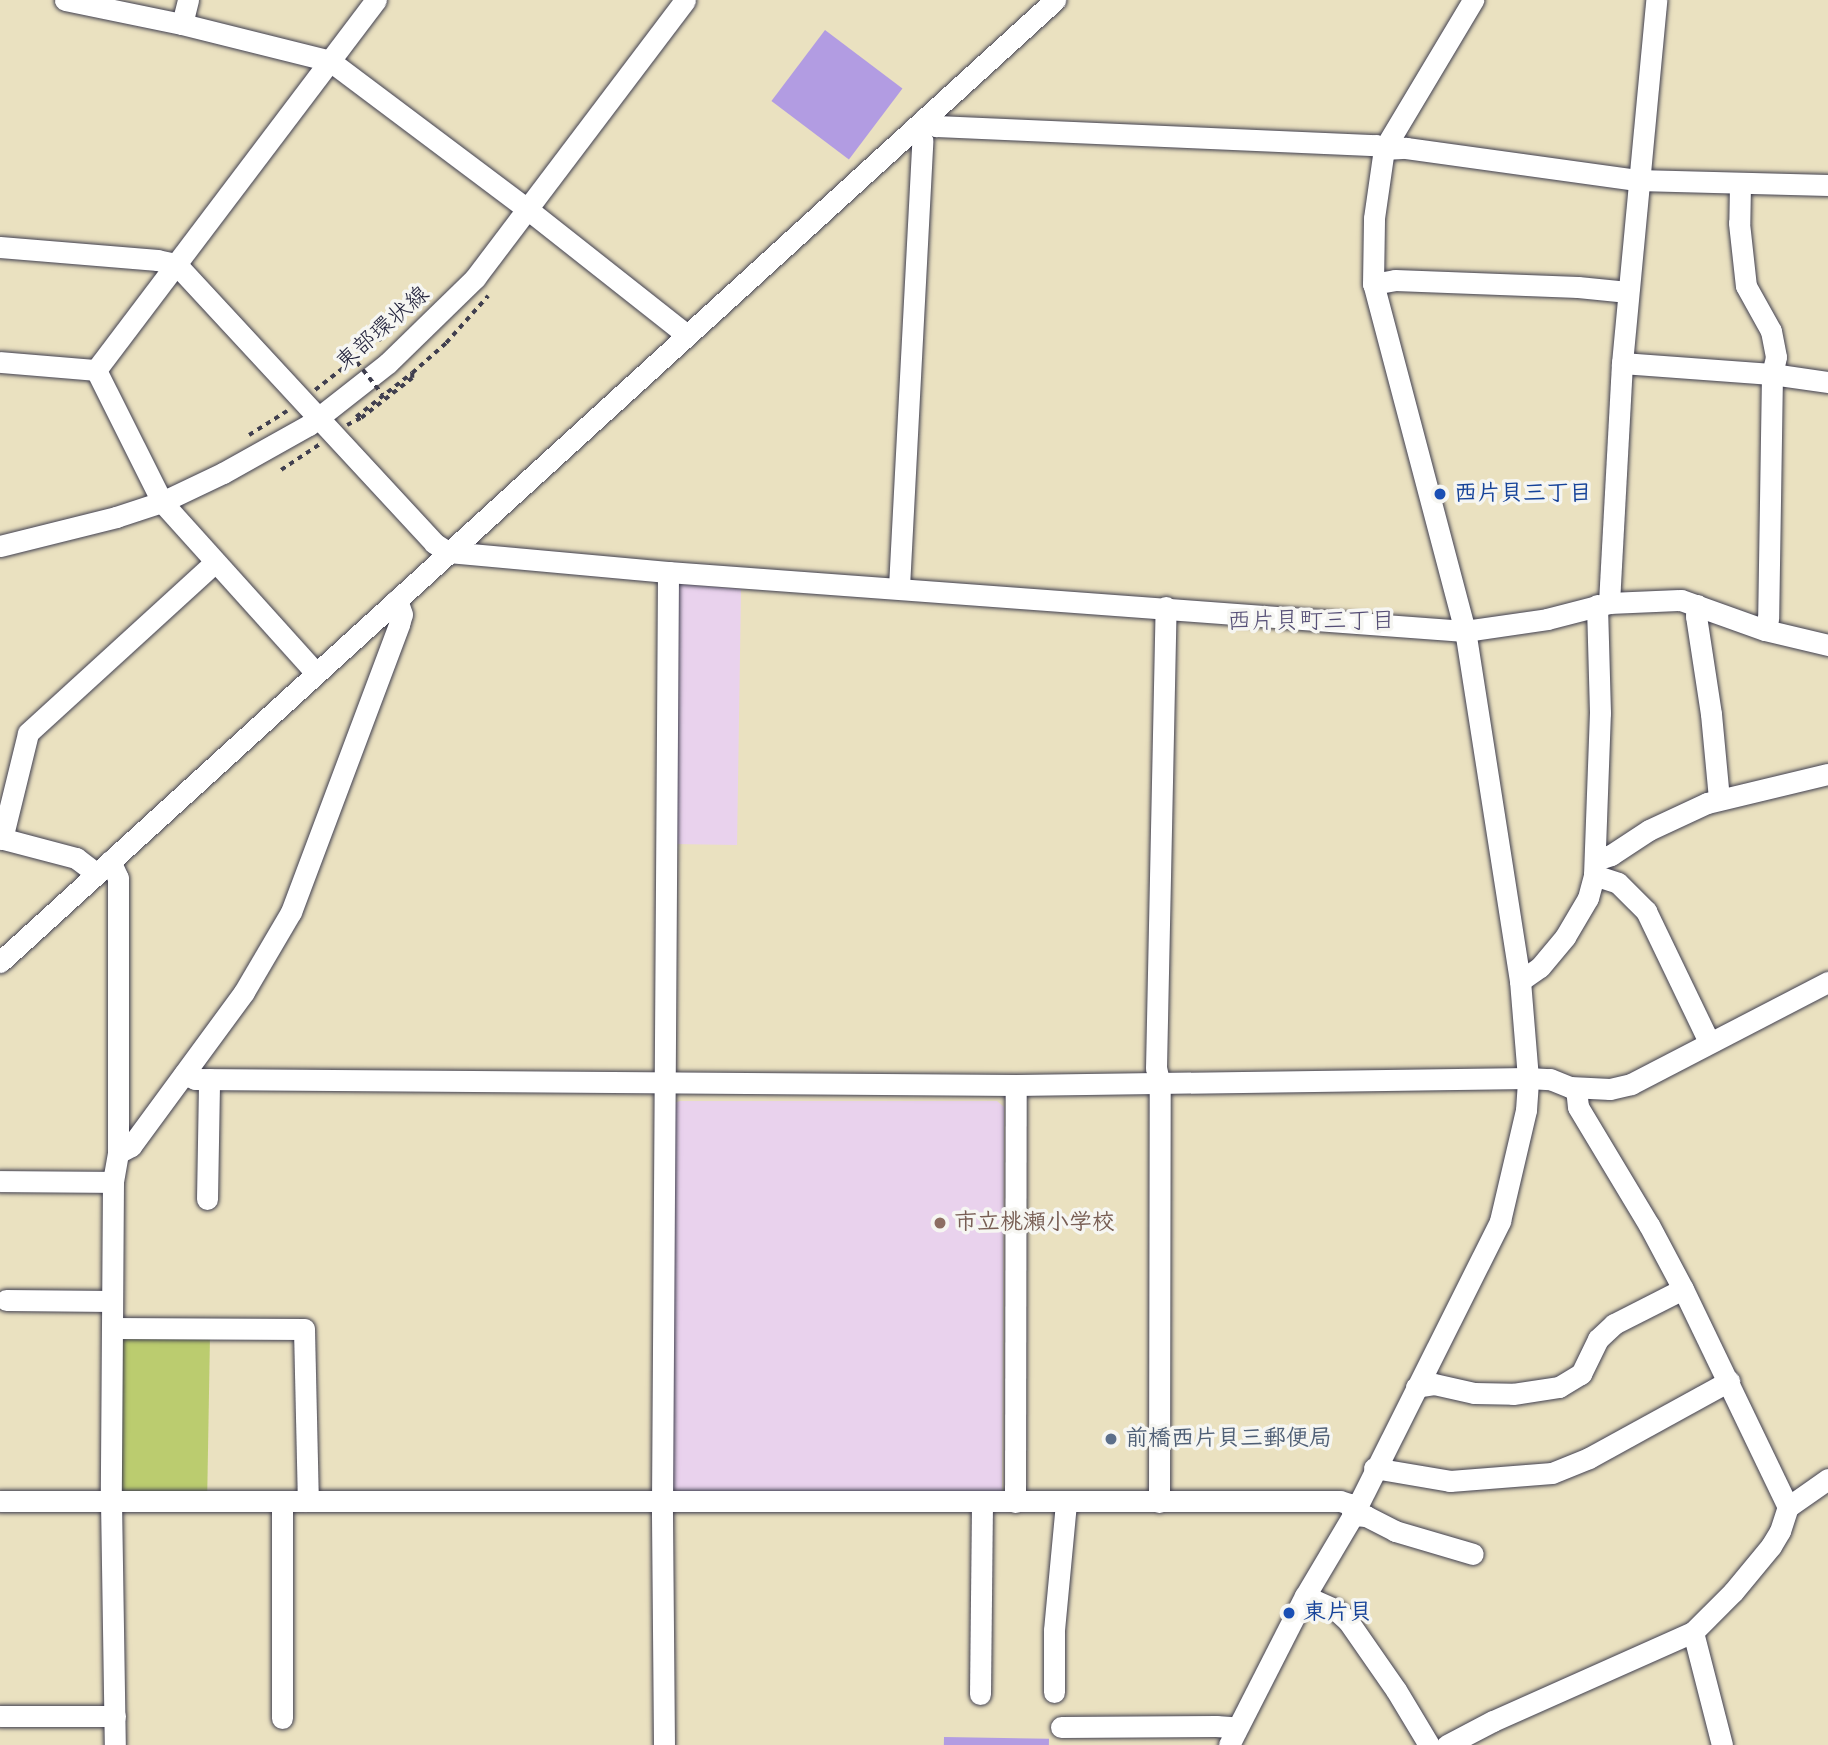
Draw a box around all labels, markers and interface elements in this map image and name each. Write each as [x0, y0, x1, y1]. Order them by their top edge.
street label: 東部環状線 [331, 281, 435, 377]
place label: 西片貝三丁目 [1454, 480, 1592, 508]
marker: 西片貝三丁目 [1432, 486, 1448, 502]
district label: 西片貝町三丁目 [1227, 608, 1395, 636]
place label: 市立桃瀬小学校 [954, 1209, 1115, 1237]
marker: 市立桃瀬小学校 [932, 1215, 948, 1231]
place label: 前橋西片貝三郵便局 [1125, 1425, 1332, 1453]
marker: 前橋西片貝三郵便局 [1103, 1431, 1119, 1447]
place label: 東片貝 [1303, 1599, 1372, 1627]
marker: 東片貝 [1281, 1605, 1297, 1621]

